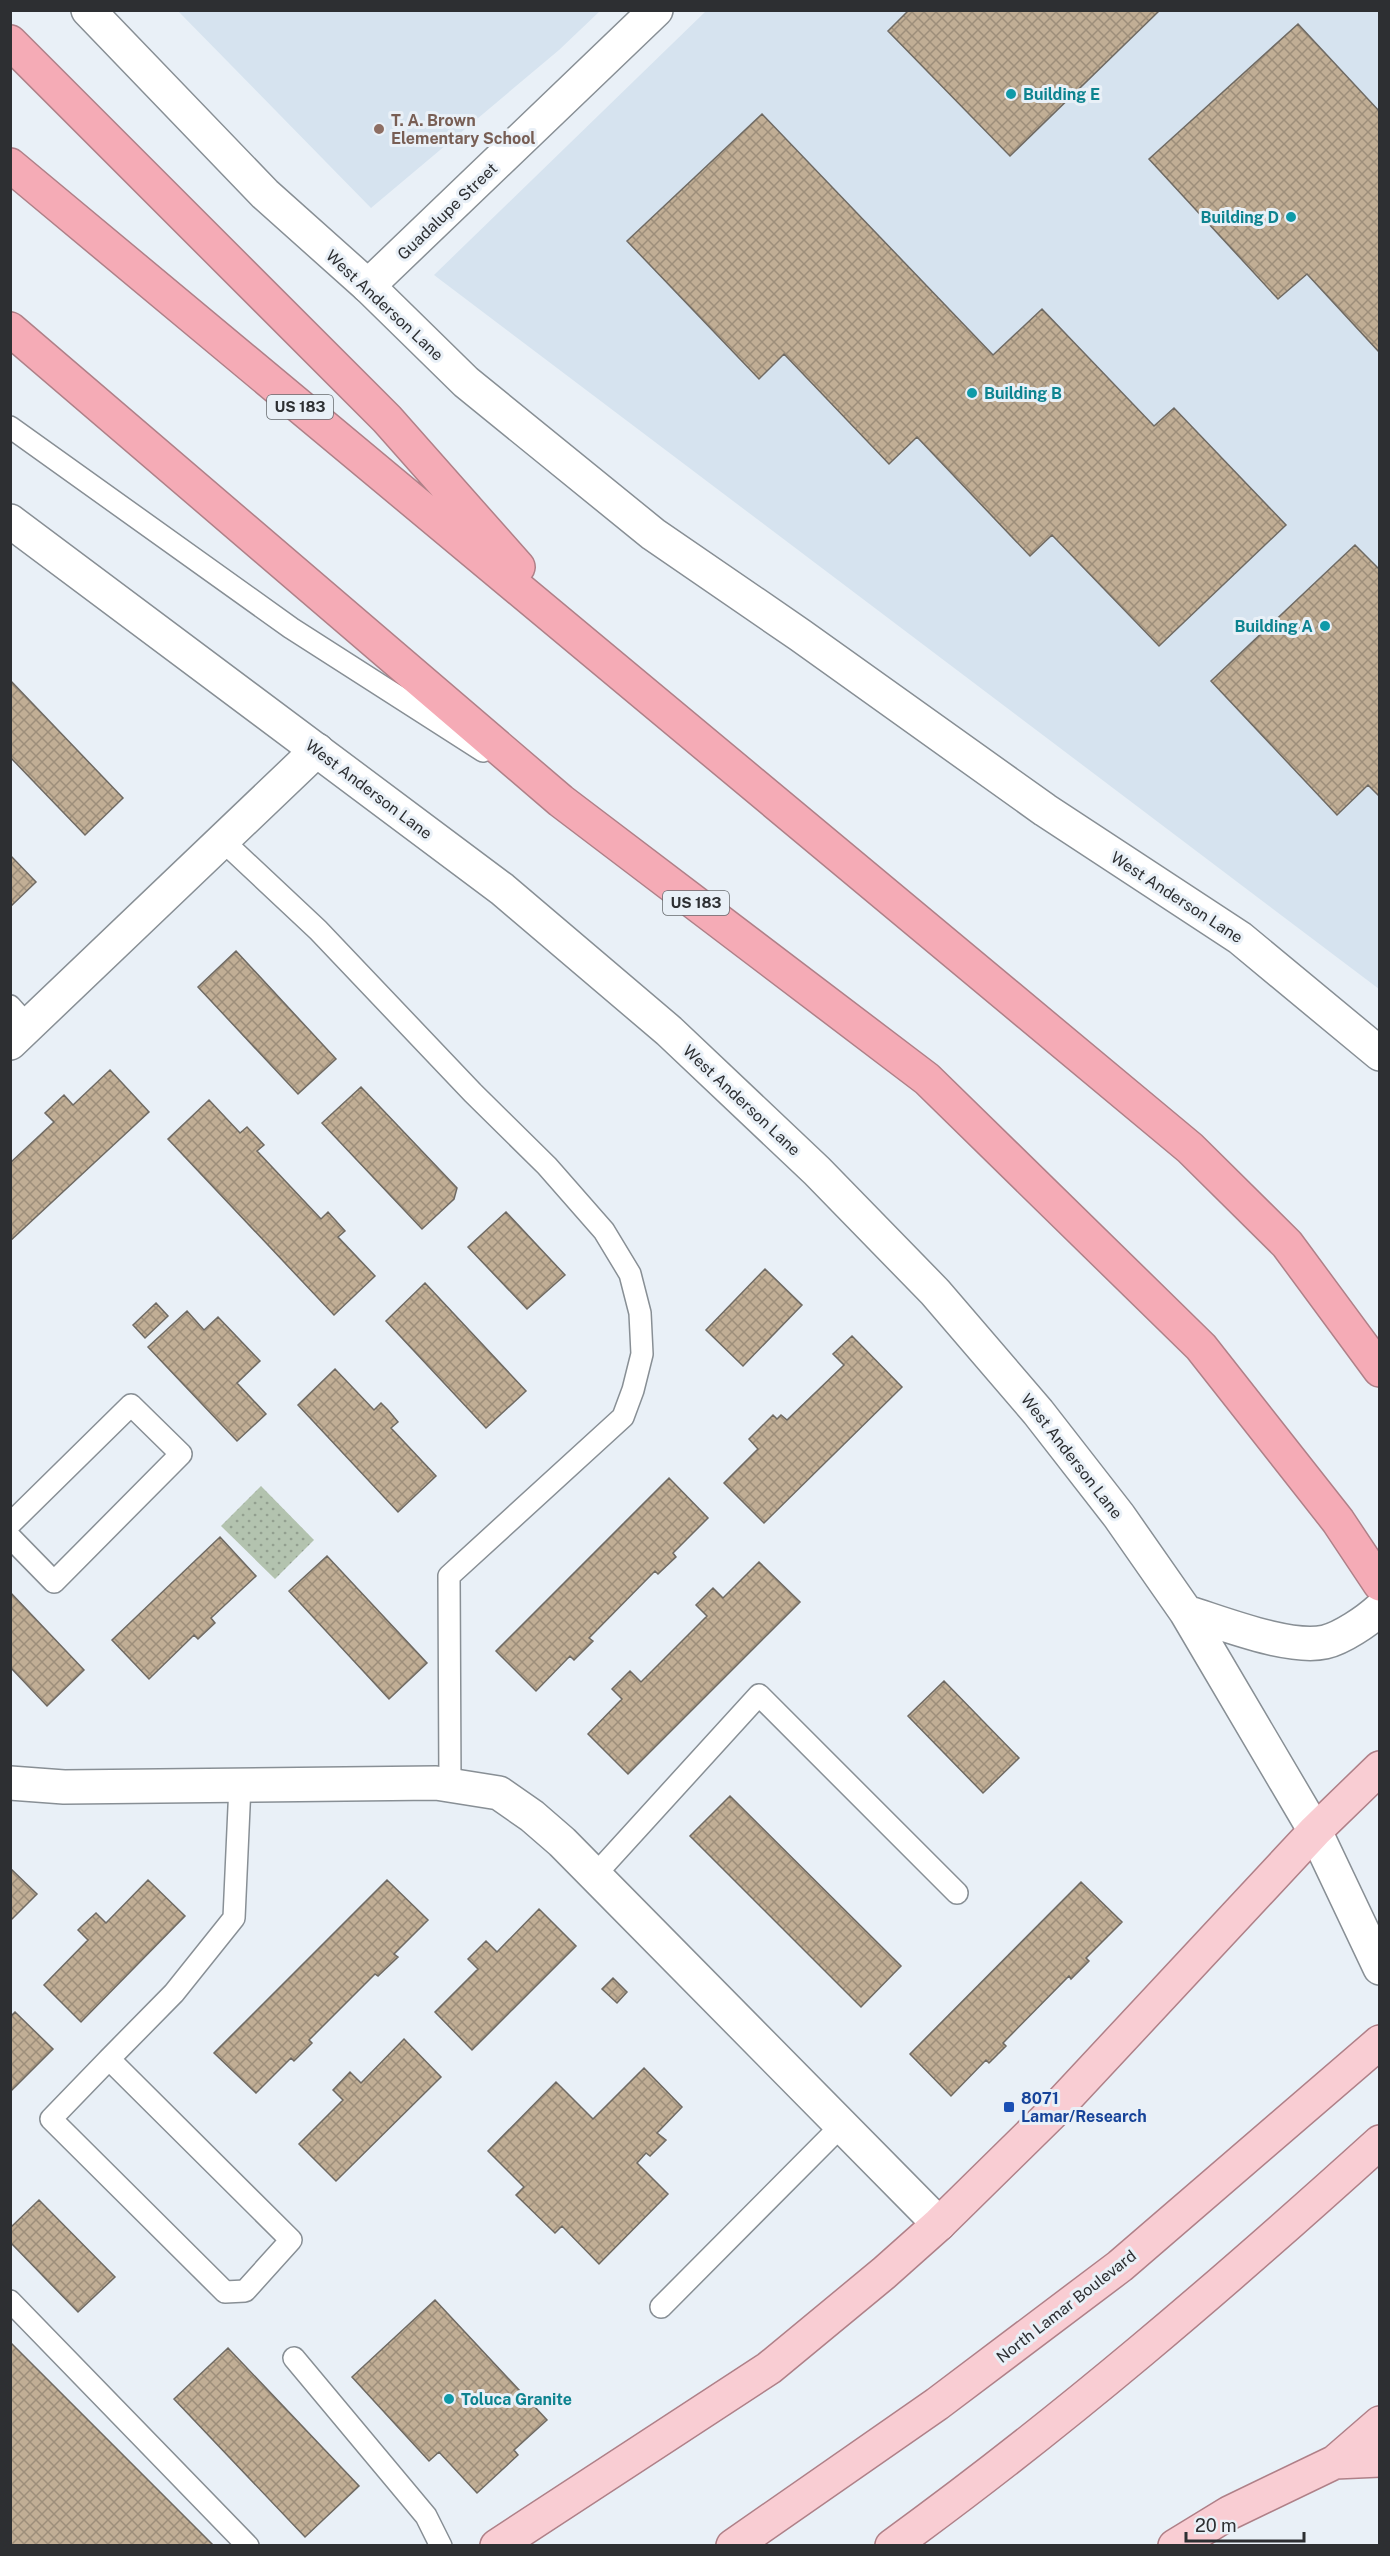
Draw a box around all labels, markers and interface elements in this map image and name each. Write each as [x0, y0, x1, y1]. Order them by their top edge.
place label: Building E [1023, 85, 1100, 104]
marker: Building E [1004, 87, 1018, 101]
place label: T. A. Brown Elementary School [391, 111, 536, 148]
marker: T. A. Brown Elementary School [372, 122, 386, 136]
street label: Guadalupe Street [394, 159, 501, 264]
place label: Building D [1201, 208, 1279, 227]
marker: Building D [1284, 210, 1298, 224]
street label: West Anderson Lane [322, 246, 447, 365]
place label: Building B [984, 384, 1062, 403]
marker: Building B [965, 386, 979, 400]
road number: US 183 [267, 395, 333, 419]
place label: Building A [1234, 617, 1313, 636]
marker: Building A [1318, 619, 1332, 633]
street label: West Anderson Lane [302, 736, 436, 843]
street label: West Anderson Lane [1107, 848, 1246, 947]
road number: US 183 [663, 891, 729, 915]
street label: West Anderson Lane [679, 1041, 804, 1160]
street label: West Anderson Lane [1017, 1390, 1126, 1523]
place label: 8071 Lamar/Research [1021, 2089, 1147, 2126]
marker: 8071 Lamar/Research [1002, 2100, 1016, 2114]
street label: North Lamar Boulevard [993, 2246, 1140, 2367]
place label: Toluca Granite [461, 2390, 572, 2409]
marker: Toluca Granite [442, 2392, 456, 2406]
scale bar [1186, 2505, 1304, 2543]
text: 20 m [1195, 2515, 1237, 2536]

